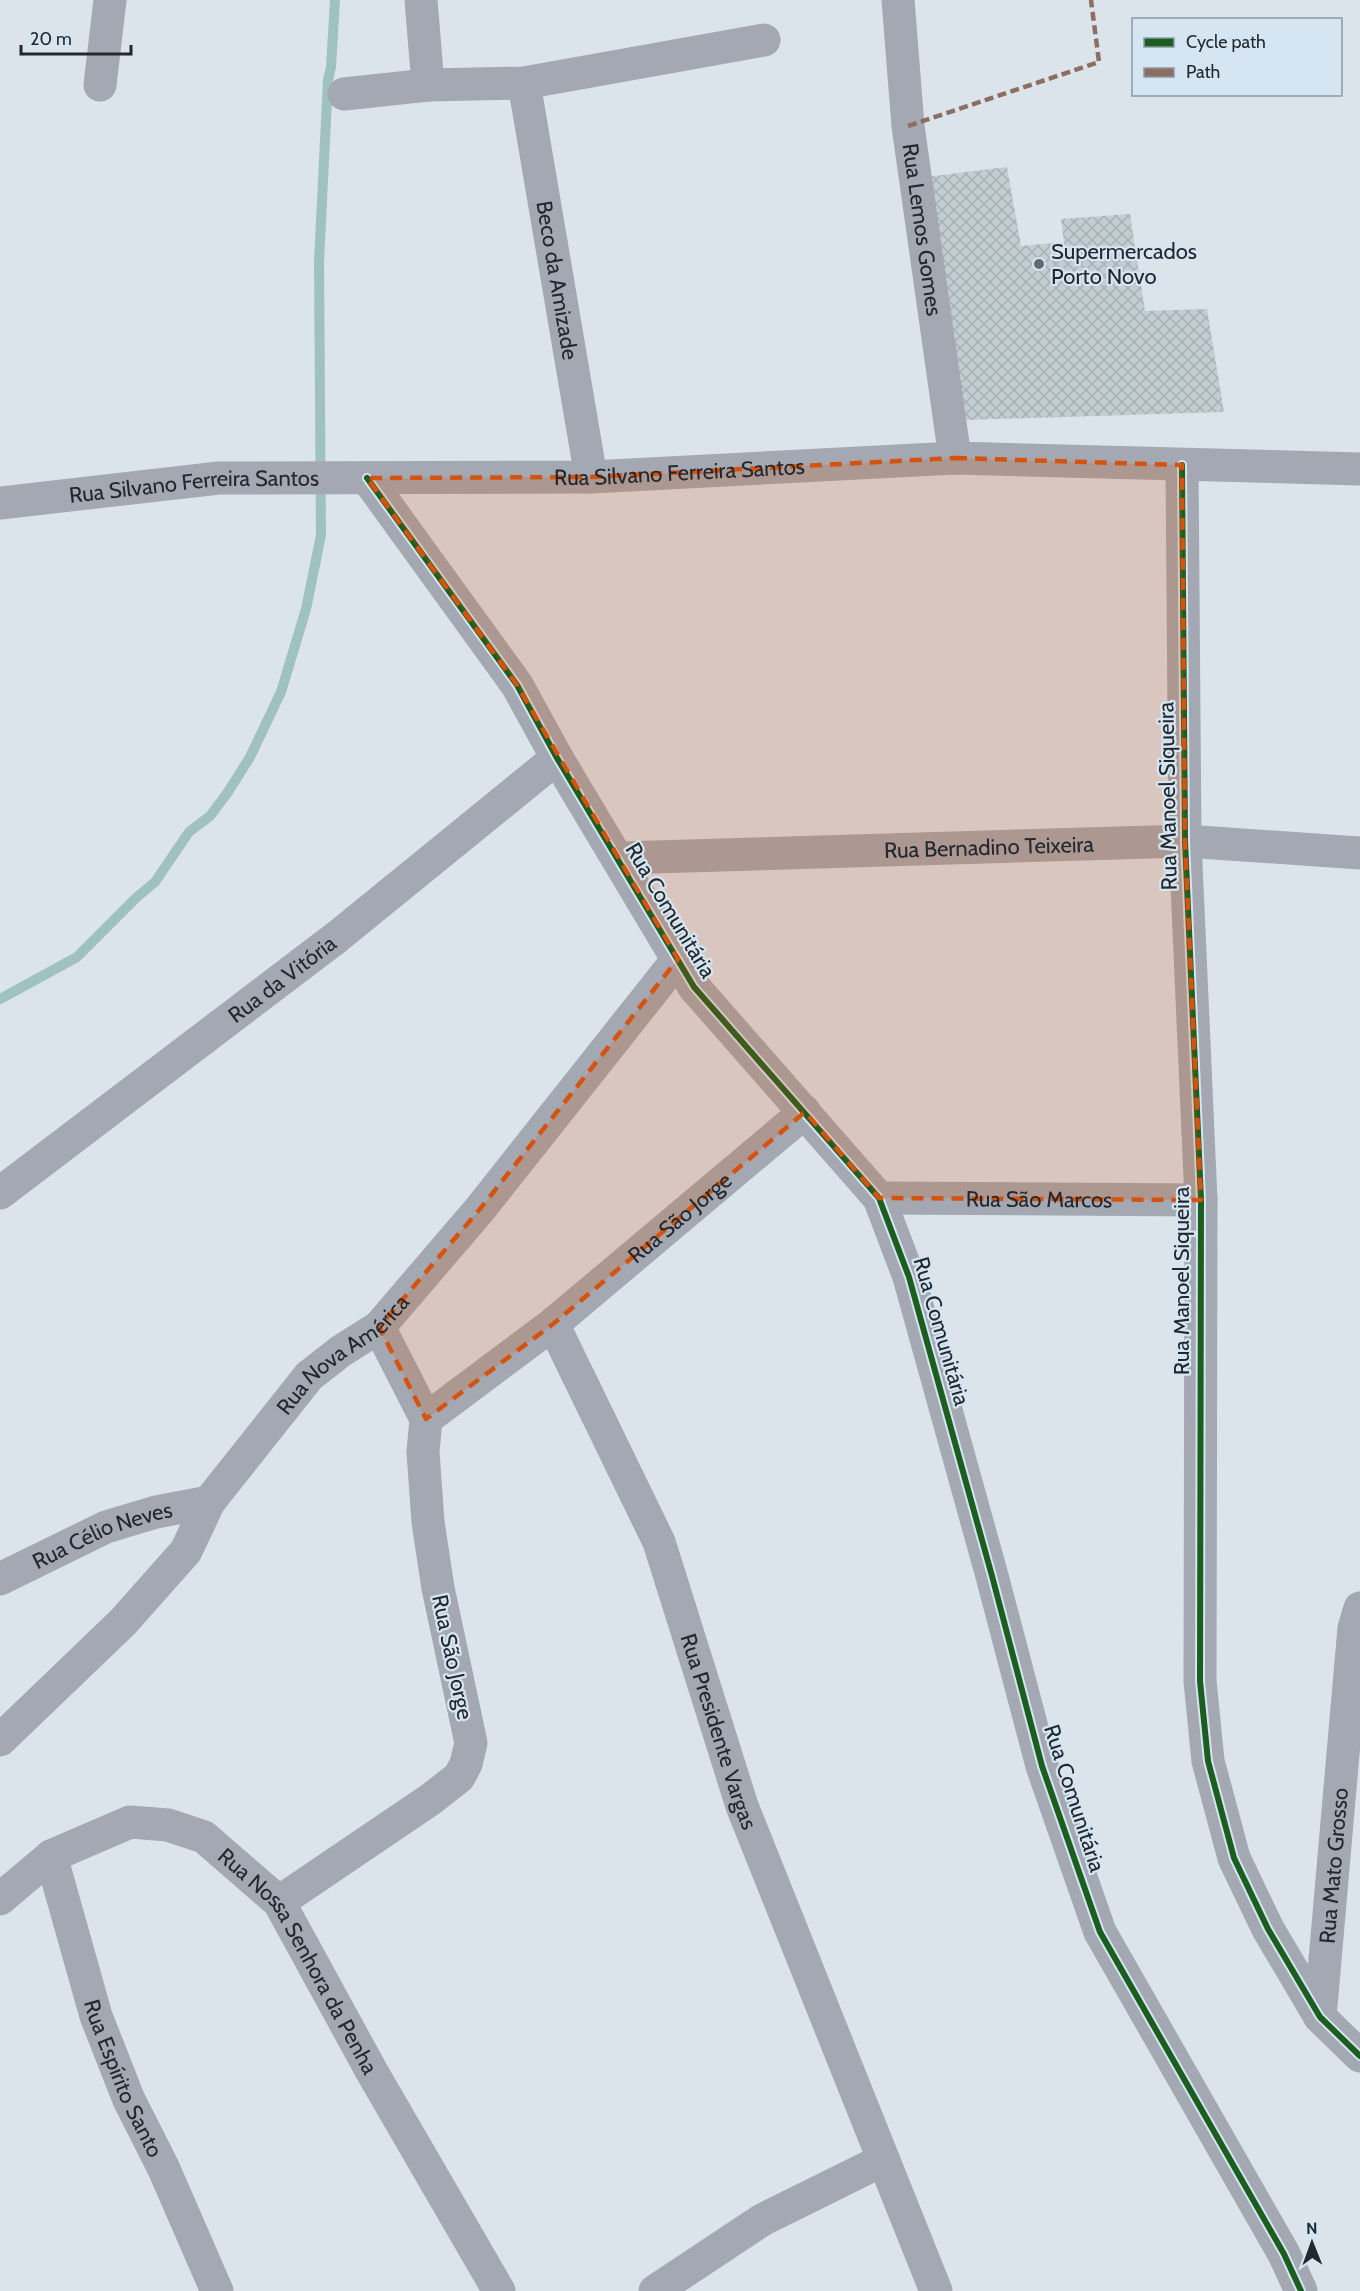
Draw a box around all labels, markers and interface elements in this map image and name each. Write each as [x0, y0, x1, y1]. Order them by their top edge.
scale bar [21, 18, 130, 56]
legend [1132, 18, 1342, 96]
text: 20 m [30, 28, 72, 50]
text: Cycle path [1186, 31, 1266, 53]
text: Path [1186, 61, 1220, 83]
street label: Rua Lemos Gomes [897, 142, 948, 318]
street label: Beco da Amizade [530, 199, 584, 362]
place label: Supermercados Porto Novo [1051, 238, 1197, 290]
marker: Supermercados Porto Novo [1032, 257, 1046, 271]
street label: Rua Silvano Ferreira Santos [554, 453, 805, 491]
street label: Rua Silvano Ferreira Santos [68, 465, 319, 509]
street label: Rua Manoel Siqueira [1152, 701, 1183, 891]
street label: Rua Bernadino Teixeira [884, 831, 1095, 864]
street label: Rua Comunitária [620, 838, 722, 983]
street label: Rua da Vitória [223, 929, 342, 1029]
street label: Rua São Jorge [623, 1167, 737, 1269]
street label: Rua São Marcos [966, 1186, 1112, 1213]
street label: Rua Manoel Siqueira [1168, 1186, 1195, 1375]
street label: Rua Comunitária [907, 1254, 976, 1409]
street label: Rua Nova América [271, 1289, 415, 1420]
street label: Rua Célio Neves [28, 1496, 174, 1575]
street label: Rua São Jorge [426, 1592, 479, 1722]
street label: Rua Presidente Vargas [675, 1630, 763, 1833]
street label: Rua Comunitária [1038, 1721, 1111, 1876]
street label: Rua Mato Grosso [1313, 1787, 1354, 1945]
street label: Rua Nossa Senhora da Penha [212, 1842, 384, 2079]
street label: Rua Espírito Santo [78, 1996, 169, 2162]
north arrow [1282, 2213, 1342, 2273]
text: N [1306, 2219, 1318, 2238]

